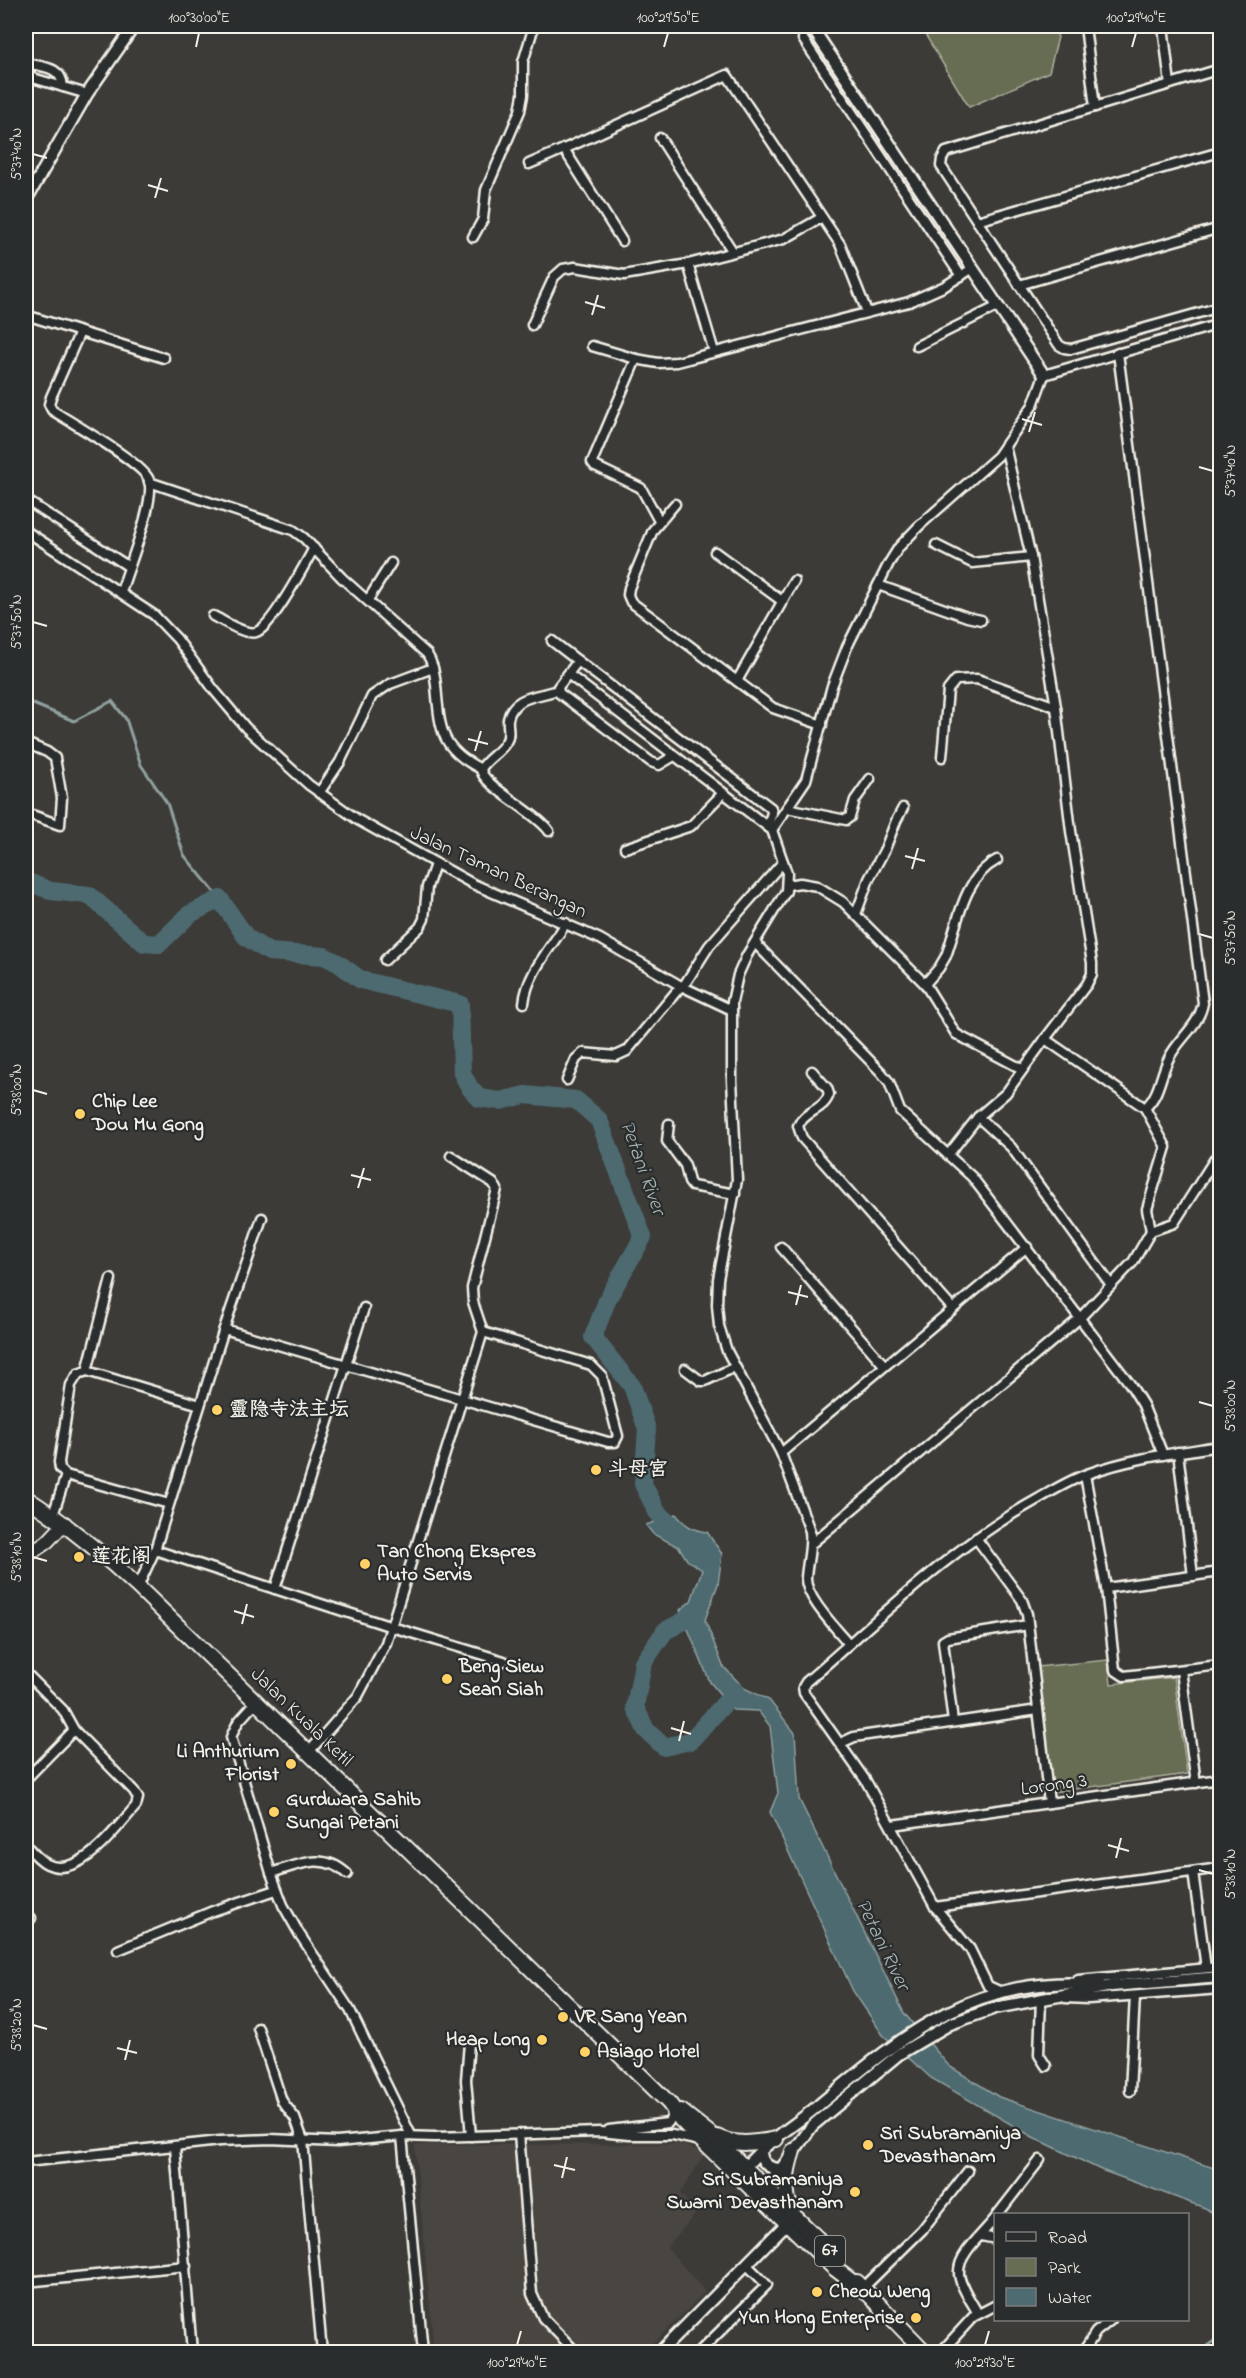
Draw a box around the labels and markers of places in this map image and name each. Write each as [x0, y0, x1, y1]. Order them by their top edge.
place label: Chip Lee Dou Mu Gong [91, 1088, 204, 1141]
marker: Chip Lee Dou Mu Gong [73, 1107, 87, 1121]
place label: 靈隐寺法主坛 [229, 1396, 349, 1425]
marker: 靈隐寺法主坛 [210, 1403, 224, 1417]
place label: 斗母宫 [608, 1456, 668, 1485]
marker: 斗母宫 [589, 1463, 603, 1477]
place label: Tan Chong Ekspres Auto Servis [377, 1538, 536, 1590]
place label: 莲花阁 [91, 1543, 151, 1572]
marker: 莲花阁 [72, 1550, 86, 1564]
marker: Tan Chong Ekspres Auto Servis [358, 1557, 372, 1571]
place label: Beng Siew Sean Siah [458, 1653, 544, 1705]
marker: Beng Siew Sean Siah [440, 1672, 454, 1686]
place label: Li Anthurium Florist [177, 1738, 279, 1790]
marker: Li Anthurium Florist [284, 1757, 298, 1771]
place label: Gurdwara Sahib Sungai Petani [286, 1786, 421, 1839]
marker: Gurdwara Sahib Sungai Petani [267, 1805, 281, 1819]
place label: VR Sang Yean [574, 2003, 687, 2033]
marker: VR Sang Yean [556, 2010, 570, 2024]
place label: Heap Long [446, 2026, 530, 2056]
marker: Heap Long [535, 2033, 549, 2047]
place label: Asiago Hotel [597, 2038, 699, 2068]
marker: Asiago Hotel [578, 2045, 592, 2059]
place label: Sri Subramaniya Devasthanam [879, 2120, 1021, 2172]
marker: Sri Subramaniya Devasthanam [861, 2138, 875, 2152]
place label: Sri Subramaniya Swami Devasthanam [667, 2166, 843, 2218]
marker: Sri Subramaniya Swami Devasthanam [848, 2185, 862, 2199]
place label: Cheow Weng [829, 2278, 930, 2308]
marker: Cheow Weng [810, 2285, 824, 2299]
place label: Yun Hong Enterprise [738, 2304, 905, 2334]
marker: Yun Hong Enterprise [909, 2311, 923, 2325]

